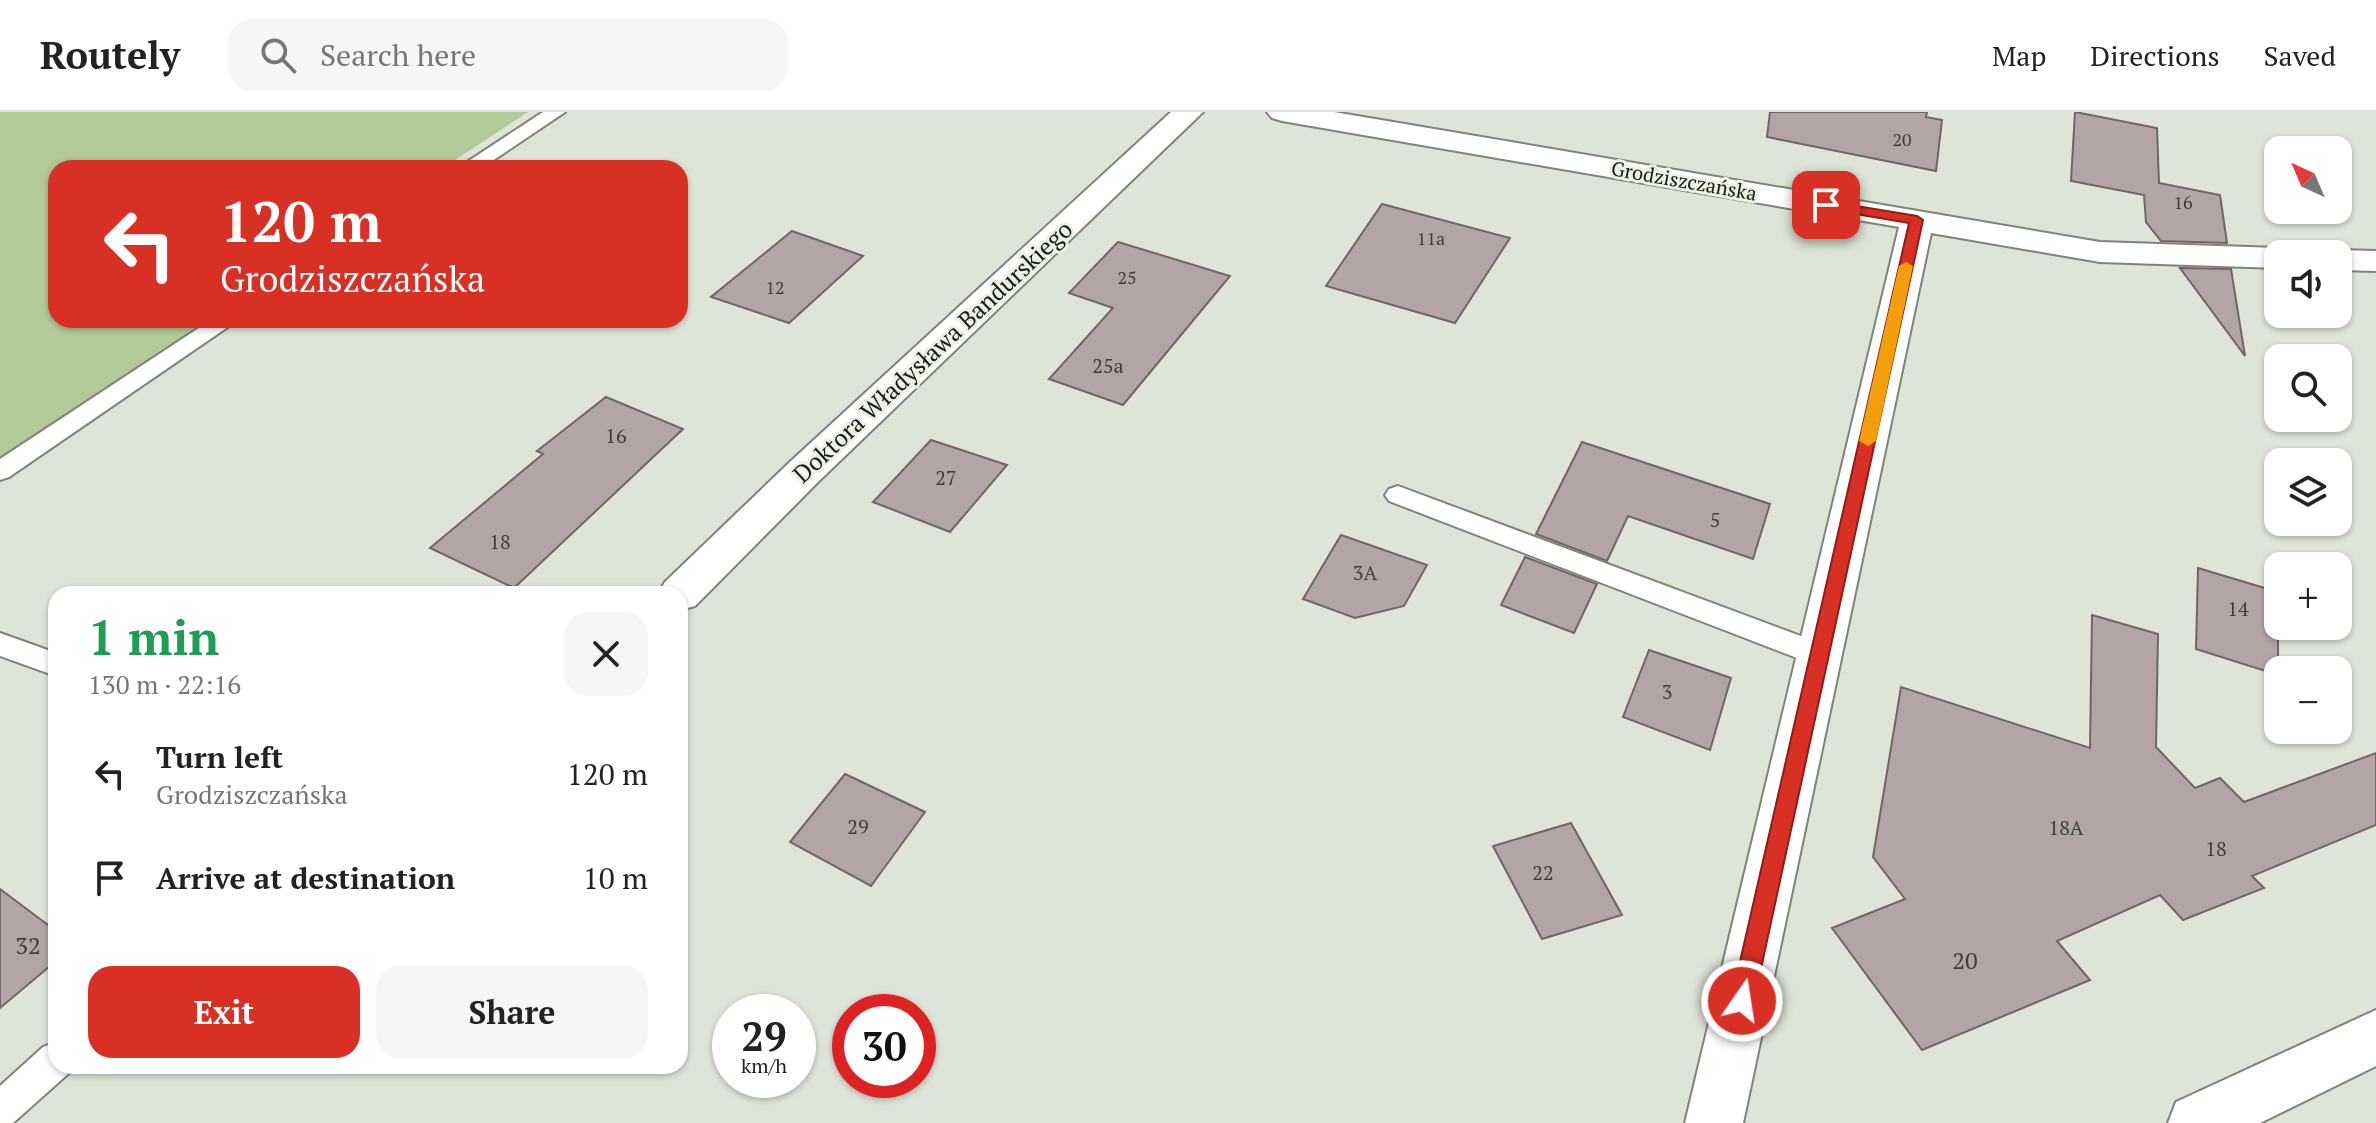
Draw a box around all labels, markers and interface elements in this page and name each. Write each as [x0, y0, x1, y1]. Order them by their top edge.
search box [228, 19, 788, 91]
text: Routely [40, 30, 180, 80]
icon: search [256, 33, 300, 77]
text: Search here [320, 35, 476, 75]
text: Map [1992, 37, 2046, 74]
text: Directions [2090, 37, 2220, 74]
text: Saved [2264, 37, 2336, 74]
house number: 20 [1892, 127, 1912, 151]
north arrow [2264, 136, 2352, 224]
map controls [2264, 136, 2352, 744]
street label: Grodziszczańska [1609, 154, 1759, 207]
pin [1792, 171, 1860, 239]
icon: arrive [1804, 183, 1848, 227]
text: 120 m [220, 184, 382, 258]
house number: 16 [2173, 190, 2193, 214]
icon: left [88, 192, 192, 296]
street label: Doktora Władysława Bandurskiego [786, 213, 1079, 489]
house number: 11a [1417, 226, 1445, 250]
button: sound [2264, 240, 2352, 328]
text: Grodziszczańska [220, 255, 485, 302]
house number: 25 [1117, 265, 1137, 289]
house number: 12 [765, 275, 785, 299]
button: search [2264, 344, 2352, 432]
house number: 25a [1092, 352, 1124, 379]
house number: 16 [605, 422, 627, 449]
button: layers [2264, 448, 2352, 536]
house number: 27 [935, 464, 957, 491]
house number: 5 [1710, 506, 1720, 533]
house number: 18 [489, 528, 511, 555]
button: + [2264, 552, 2352, 640]
house number: 3A [1353, 559, 1377, 586]
house number: 14 [2227, 595, 2249, 622]
text: 1 min [88, 605, 219, 669]
button: close [564, 612, 648, 696]
button: − [2264, 656, 2352, 744]
text: 130 m · 22:16 [88, 667, 241, 701]
house number: 3 [1662, 678, 1672, 705]
text: Turn left [156, 737, 283, 777]
icon: left [88, 752, 132, 796]
text: 120 m [567, 754, 648, 794]
text: Grodziszczańska [156, 777, 348, 811]
house number: 29 [847, 813, 869, 840]
house number: 18A [2049, 814, 2084, 841]
house number: 18 [2205, 835, 2227, 862]
icon: arrive [88, 856, 132, 900]
text: Arrive at destination [156, 858, 455, 898]
text: 10 m [583, 858, 648, 898]
house number: 22 [1532, 859, 1554, 886]
house number: 32 [15, 929, 41, 961]
house number: 20 [1952, 944, 1978, 976]
position arrow [1700, 959, 1784, 1043]
button: Exit [88, 966, 360, 1058]
button: Share [376, 966, 648, 1058]
speed limit sign: 30 [832, 994, 936, 1098]
text: 29 [741, 1009, 787, 1062]
text: km/h [741, 1052, 787, 1079]

